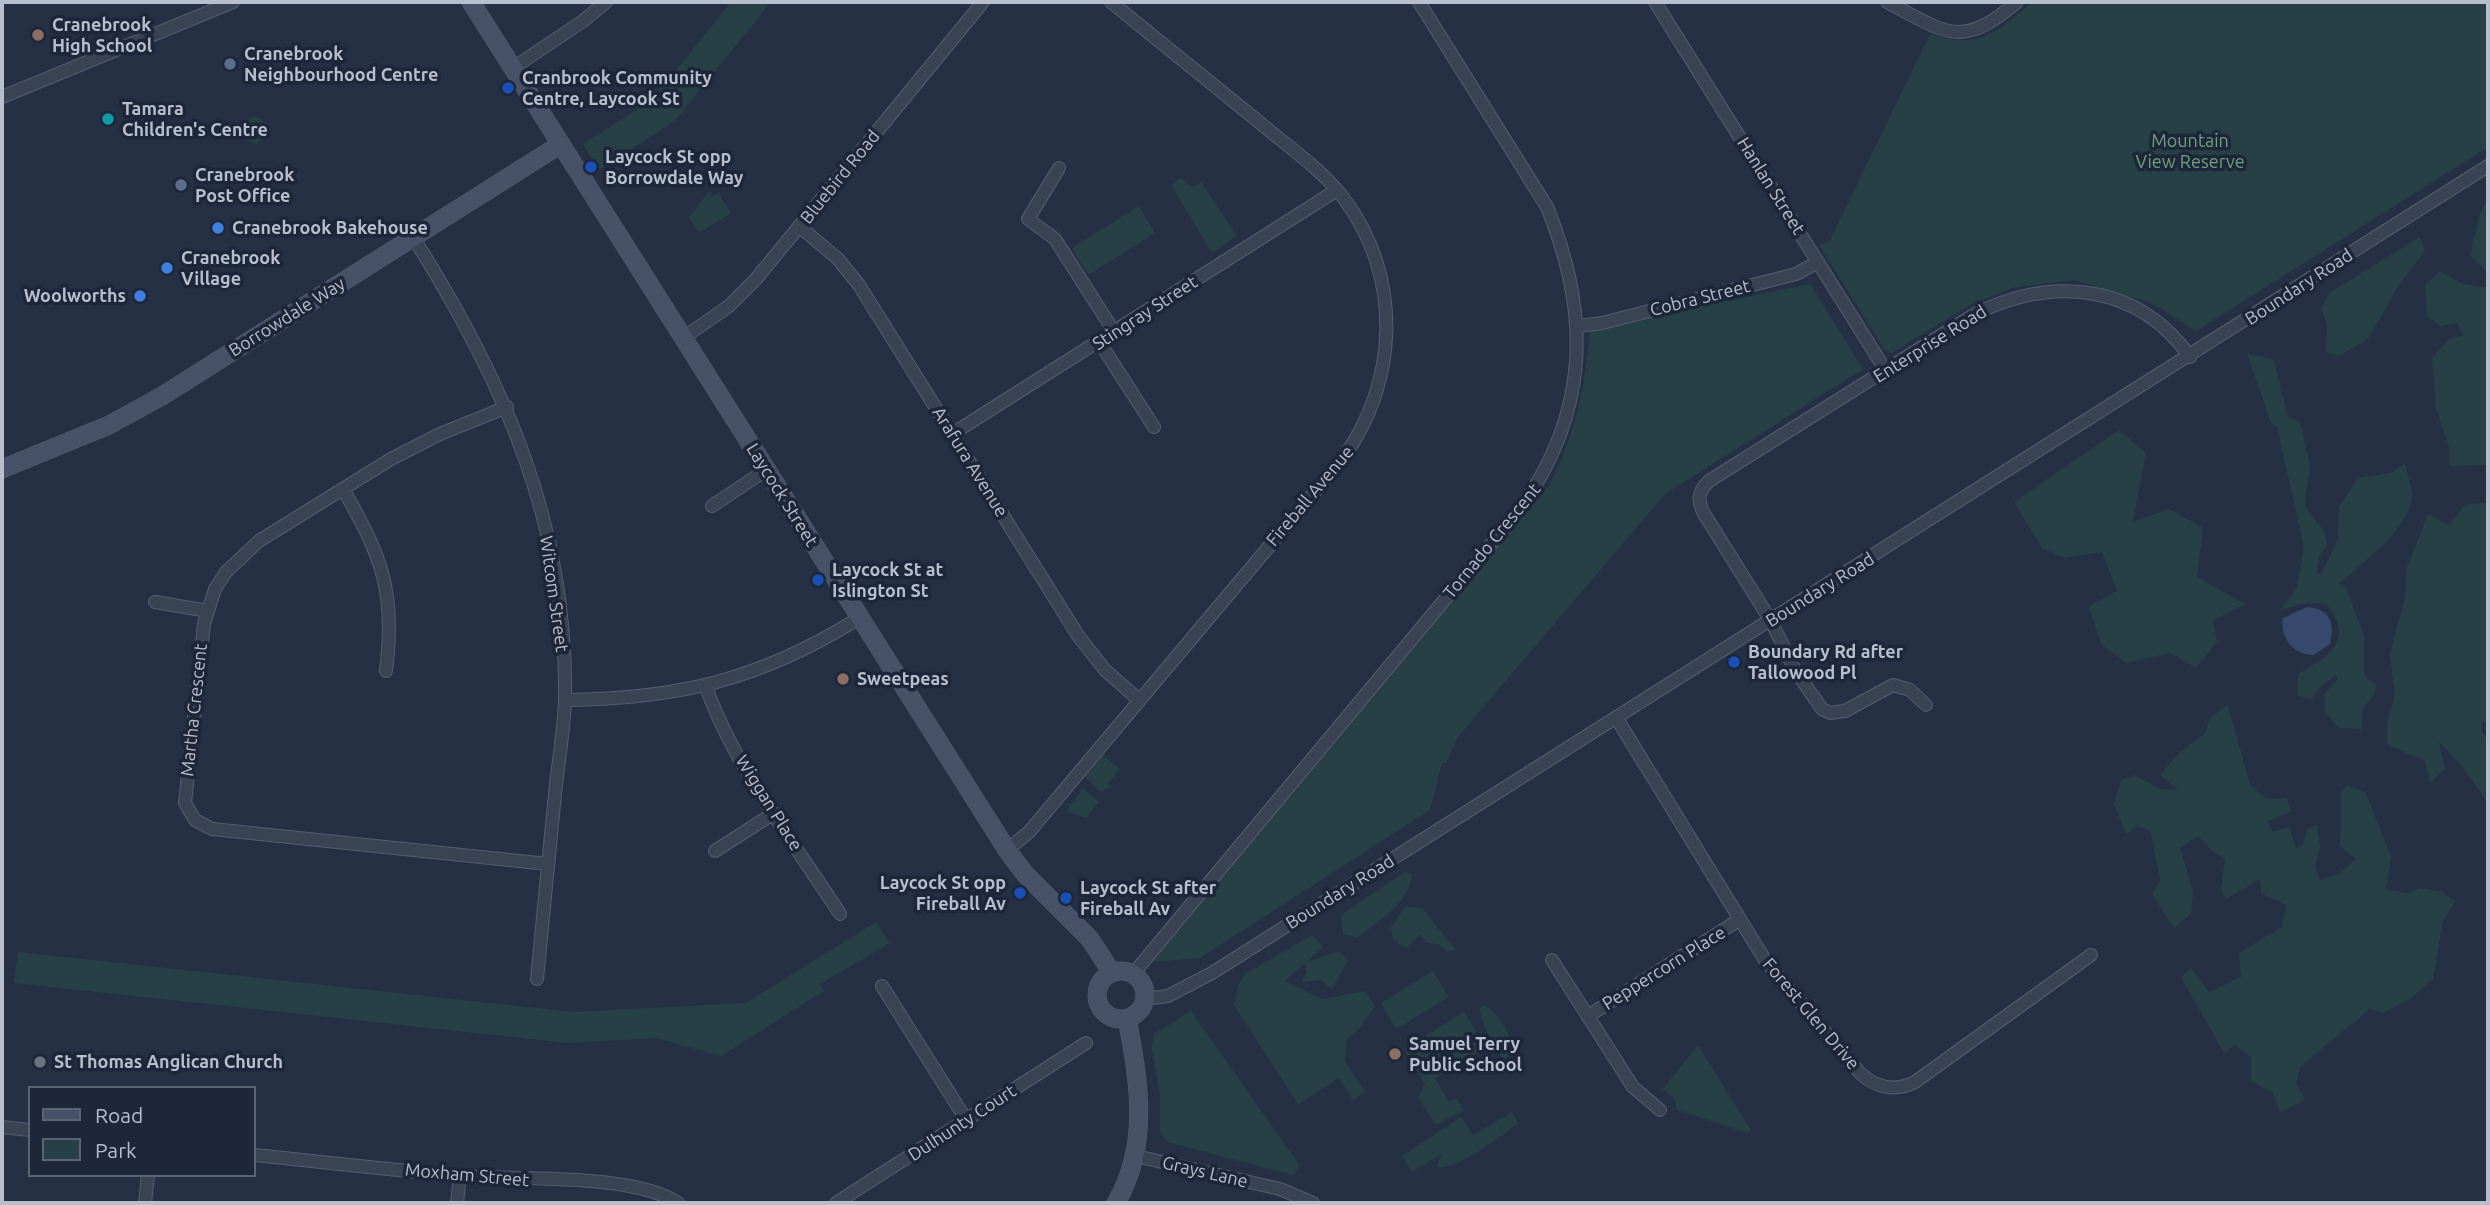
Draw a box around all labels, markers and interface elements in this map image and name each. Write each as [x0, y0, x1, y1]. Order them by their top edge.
place label: Cranebrook High School [52, 14, 152, 56]
marker: Cranebrook High School [30, 27, 46, 43]
place label: Cranebrook Neighbourhood Centre [244, 43, 438, 86]
marker: Cranebrook Neighbourhood Centre [222, 56, 238, 72]
place label: Cranbrook Community Centre, Laycook St [522, 67, 712, 110]
marker: Cranbrook Community Centre, Laycook St [500, 80, 516, 96]
place label: Tamara Children's Centre [122, 98, 268, 140]
marker: Tamara Children's Centre [100, 111, 116, 127]
street label: Bluebird Road [796, 126, 884, 228]
park label: Mountain View Reserve [2135, 130, 2245, 172]
street label: Hanlan Street [1733, 133, 1809, 239]
place label: Laycock St opp Borrowdale Way [605, 146, 743, 188]
marker: Laycock St opp Borrowdale Way [583, 159, 599, 175]
place label: Cranebrook Post Office [195, 164, 294, 206]
marker: Cranebrook Post Office [173, 177, 189, 193]
place label: Cranebrook Bakehouse [232, 217, 428, 239]
marker: Cranebrook Bakehouse [210, 220, 226, 236]
street label: Boundary Road [2241, 244, 2357, 330]
place label: Cranebrook Village [181, 247, 280, 290]
marker: Cranebrook Village [159, 260, 175, 276]
street label: Stingray Street [1089, 271, 1201, 355]
street label: Borrowdale Way [225, 273, 349, 361]
street label: Cobra Street [1648, 275, 1752, 321]
place label: Woolworths [24, 285, 126, 307]
marker: Woolworths [132, 288, 148, 304]
street label: Enterprise Road [1869, 301, 1991, 387]
street label: Arafura Avenue [928, 403, 1012, 521]
street label: Laycock Street [742, 439, 822, 551]
street label: Fireball Avenue [1262, 441, 1358, 551]
street label: Tornado Crescent [1439, 479, 1545, 603]
street label: Witcom Street [535, 534, 573, 654]
street label: Boundary Road [1762, 548, 1878, 632]
place label: Laycock St at Islington St [832, 559, 943, 602]
marker: Laycock St at Islington St [810, 572, 826, 588]
place label: Boundary Rd after Tallowood Pl [1748, 641, 1903, 684]
street label: Martha Crescent [176, 642, 212, 778]
marker: Boundary Rd after Tallowood Pl [1726, 654, 1742, 670]
place label: Sweetpeas [857, 668, 949, 690]
marker: Sweetpeas [835, 671, 851, 687]
street label: Wiggan Place [731, 751, 807, 855]
street label: Boundary Road [1282, 850, 1398, 934]
place label: Laycock St opp Fireball Av [880, 872, 1006, 914]
place label: Laycock St after Fireball Av [1080, 877, 1216, 920]
marker: Laycock St opp Fireball Av [1012, 885, 1028, 901]
marker: Laycock St after Fireball Av [1058, 890, 1074, 906]
street label: Peppercorn Place [1598, 921, 1730, 1015]
street label: Forest Glen Drive [1758, 954, 1864, 1074]
place label: Samuel Terry Public School [1409, 1033, 1522, 1076]
marker: Samuel Terry Public School [1387, 1046, 1403, 1062]
place label: St Thomas Anglican Church [54, 1051, 283, 1073]
marker: St Thomas Anglican Church [32, 1054, 48, 1070]
street label: Dulhunty Court [904, 1080, 1020, 1166]
legend [28, 1086, 256, 1177]
text: Road [95, 1103, 143, 1127]
text: Park [95, 1138, 137, 1162]
street label: Grays Lane [1160, 1152, 1250, 1192]
street label: Moxham Street [404, 1159, 530, 1191]

